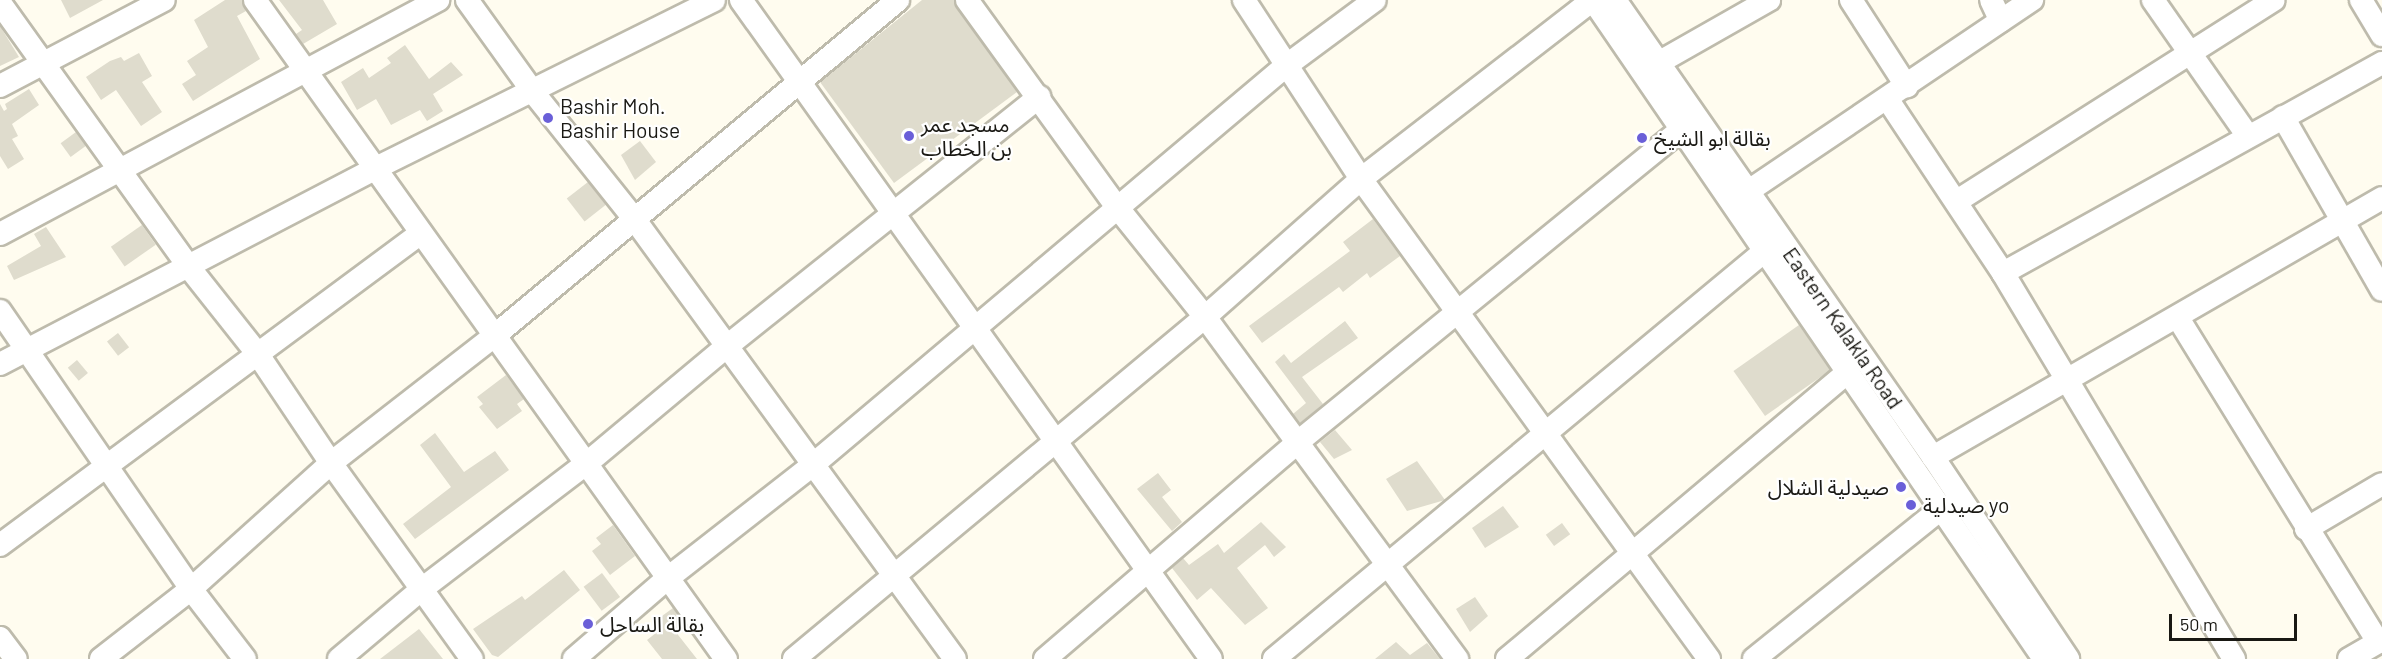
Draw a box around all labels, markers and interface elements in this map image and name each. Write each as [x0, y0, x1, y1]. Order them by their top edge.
place label: Bashir Moh. Bashir House [560, 93, 680, 143]
marker: Bashir Moh. Bashir House [541, 111, 555, 125]
place label: مسجد عمر بن الخطاب [921, 111, 1012, 161]
place label: بقالة ابو الشيخ [1654, 125, 1771, 151]
marker: مسجد عمر بن الخطاب [902, 129, 916, 143]
marker: بقالة ابو الشيخ [1635, 131, 1649, 145]
street label: Eastern Kalakla Road [1778, 243, 1908, 413]
place label: صيدلية الشلال [1768, 474, 1889, 500]
marker: صيدلية الشلال [1894, 480, 1908, 494]
place label: صيدلية yo [1923, 492, 2009, 518]
marker: صيدلية yo [1904, 498, 1918, 512]
scale bar [2172, 602, 2300, 640]
place label: بقالة الساحل [600, 611, 704, 637]
text: 50 m [2180, 613, 2218, 635]
marker: بقالة الساحل [581, 617, 595, 631]

